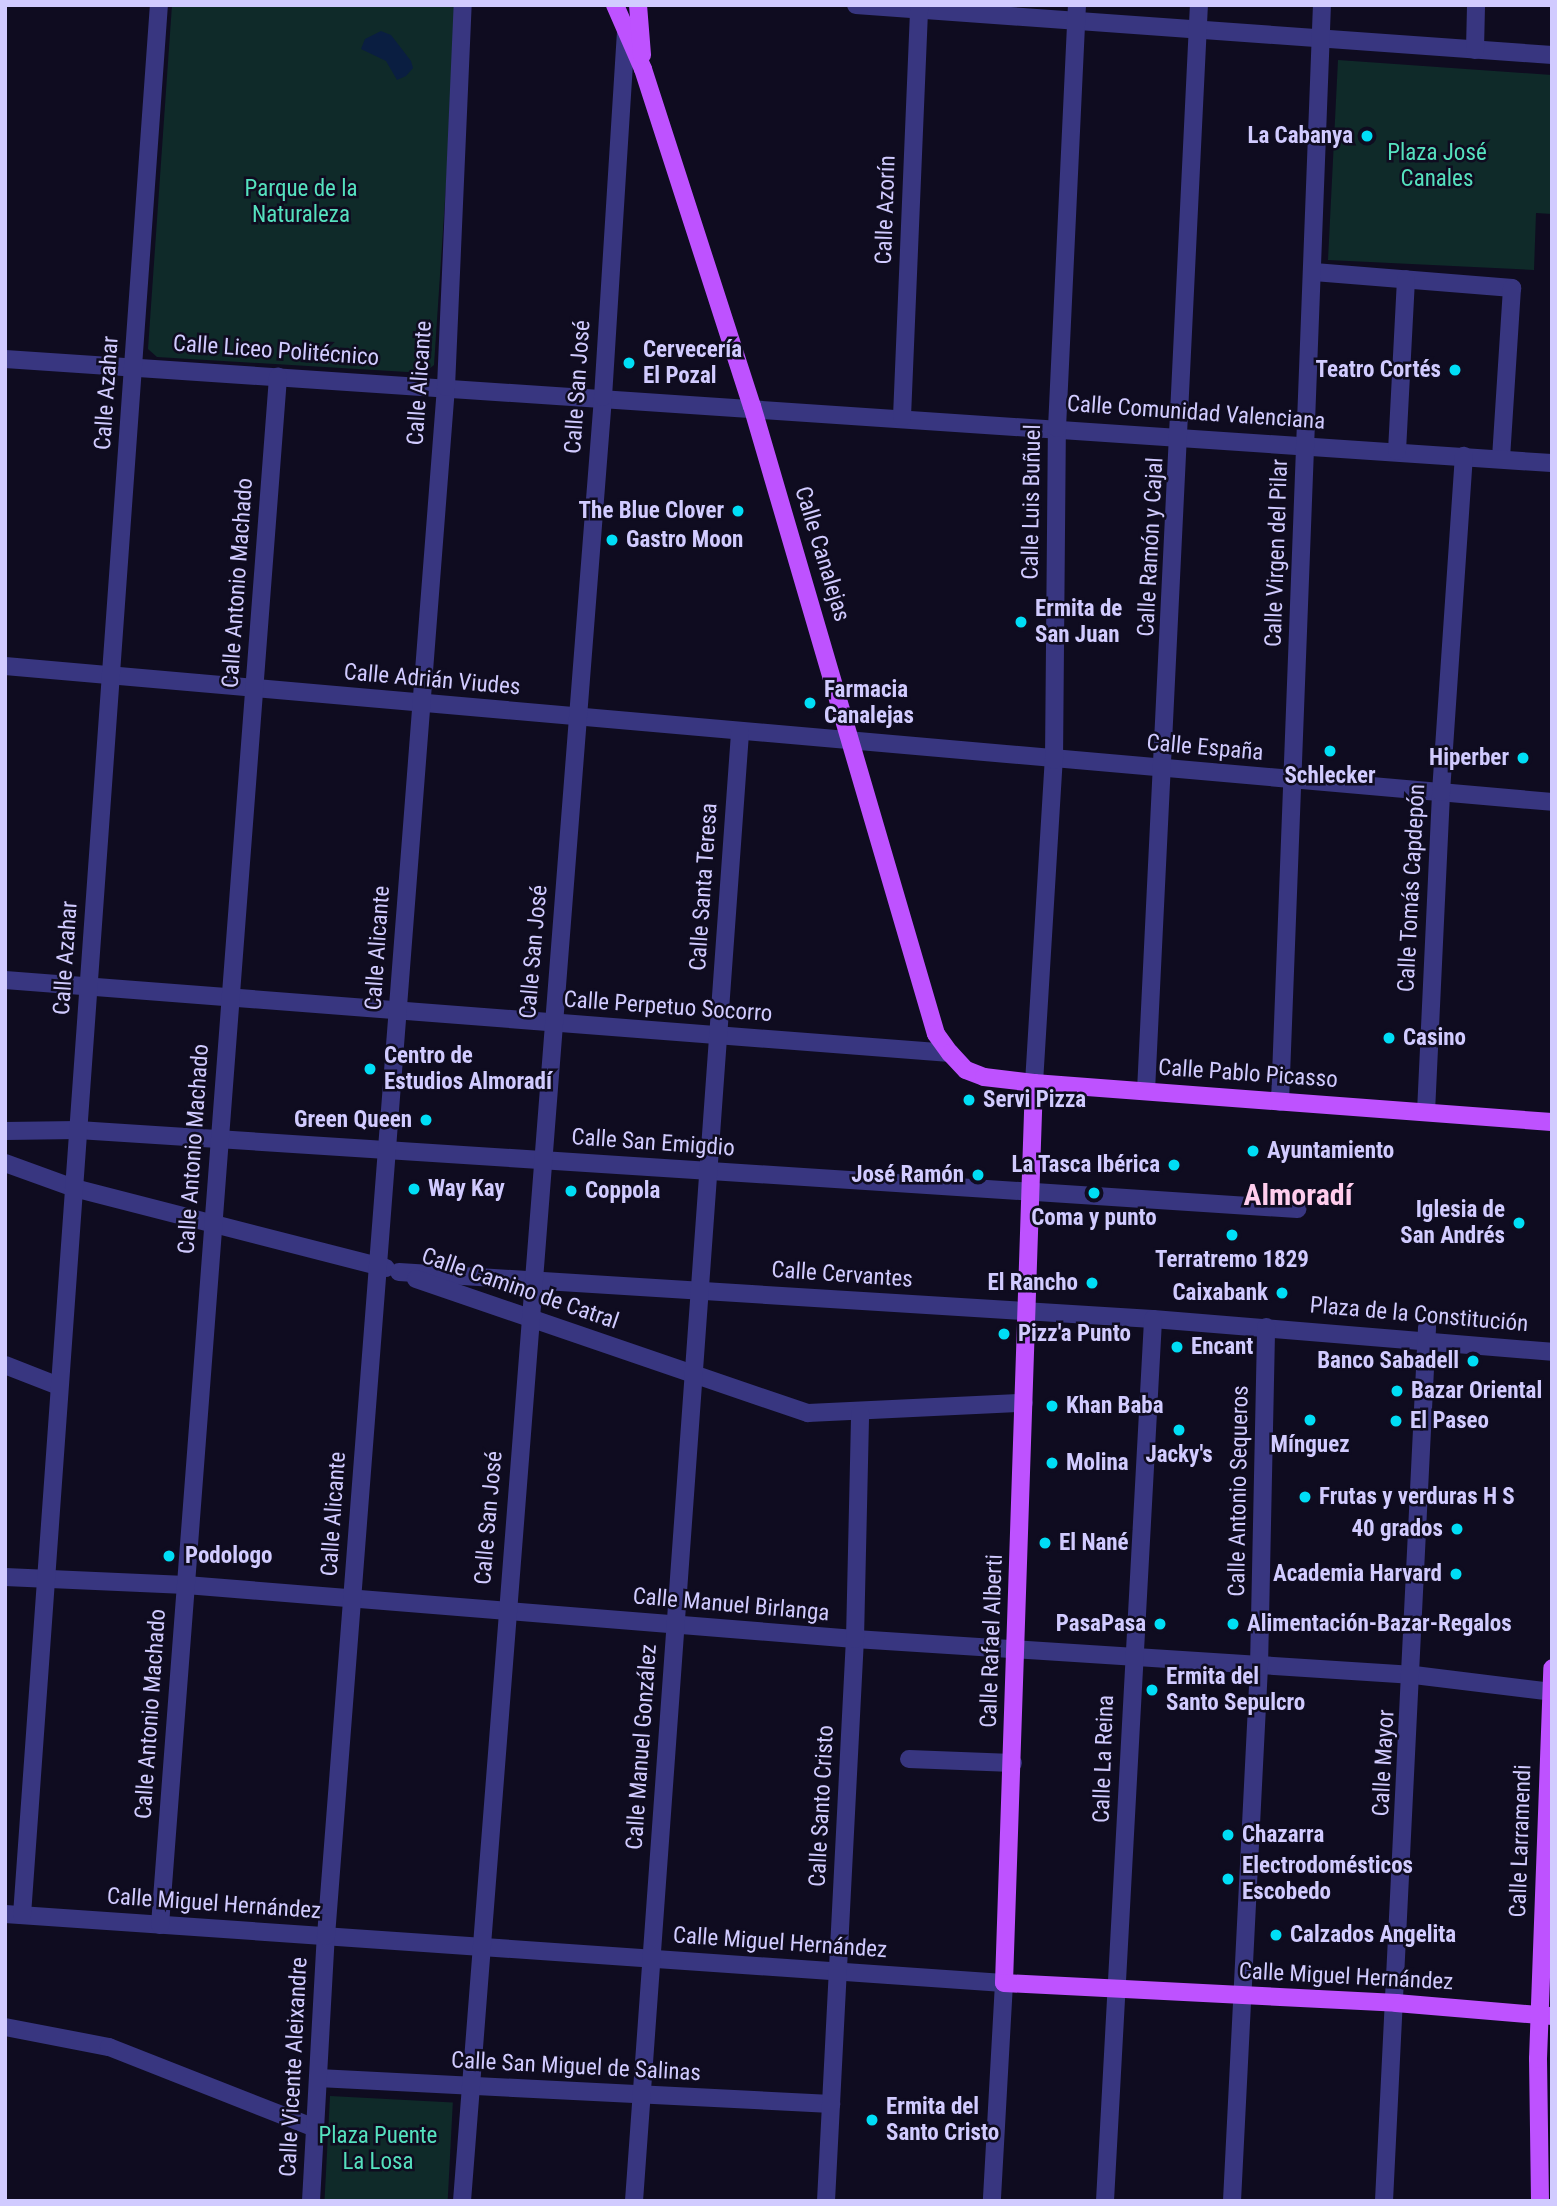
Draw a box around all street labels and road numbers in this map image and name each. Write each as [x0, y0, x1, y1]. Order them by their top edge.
street label: Calle Azorín [870, 155, 902, 265]
street label: Calle San José [560, 319, 596, 455]
street label: Calle Alicante [402, 320, 438, 446]
street label: Calle Liceo Politécnico [172, 330, 380, 372]
street label: Calle Azahar [89, 335, 125, 451]
street label: Calle Comunidad Valenciana [1066, 390, 1326, 436]
street label: Calle Luis Buñuel [1017, 424, 1047, 580]
street label: Calle Ramón y Cajal [1133, 457, 1169, 637]
street label: Calle Virgen del Pilar [1260, 458, 1294, 648]
street label: Calle Antonio Machado [217, 477, 259, 689]
street label: Calle Canalejas [788, 483, 856, 625]
street label: Calle Adrián Viudes [343, 659, 521, 701]
street label: Calle España [1145, 729, 1265, 767]
street label: Calle Tomás Capdepón [1393, 783, 1431, 993]
street label: Calle Santa Teresa [684, 802, 724, 972]
street label: Calle San José [514, 884, 554, 1020]
street label: Calle Alicante [360, 885, 396, 1011]
street label: Calle Azahar [48, 900, 84, 1016]
street label: Calle Perpetuo Socorro [563, 986, 773, 1028]
street label: Calle Antonio Machado [173, 1043, 215, 1255]
street label: Calle Pablo Picasso [1157, 1054, 1339, 1094]
street label: Calle San Emigdio [570, 1124, 736, 1162]
street label: Calle Camino de Catral [418, 1242, 622, 1336]
street label: Calle Cervantes [770, 1256, 914, 1294]
street label: Plaza de la Constitución [1309, 1292, 1529, 1338]
street label: Calle Antonio Sequeros [1223, 1385, 1255, 1597]
street label: Calle San José [469, 1450, 509, 1586]
street label: Calle Alicante [316, 1451, 352, 1577]
street label: Calle Rafael Alberti [975, 1554, 1009, 1728]
street label: Calle Manuel Birlanga [632, 1583, 830, 1627]
street label: Calle Antonio Machado [130, 1608, 172, 1820]
street label: Calle Manuel González [621, 1643, 663, 1851]
street label: Calle La Reina [1088, 1694, 1120, 1824]
street label: Calle Mayor [1367, 1709, 1401, 1817]
street label: Calle Santo Cristo [804, 1724, 840, 1888]
street label: Calle Larramendi [1505, 1764, 1537, 1918]
street label: Calle Miguel Hernández [106, 1883, 322, 1925]
street label: Calle Miguel Hernández [672, 1922, 888, 1964]
street label: Calle Vicente Aleixandre [274, 1956, 314, 2178]
street label: Calle Miguel Hernández [1238, 1958, 1454, 1996]
street label: Calle San Miguel de Salinas [450, 2047, 702, 2087]

